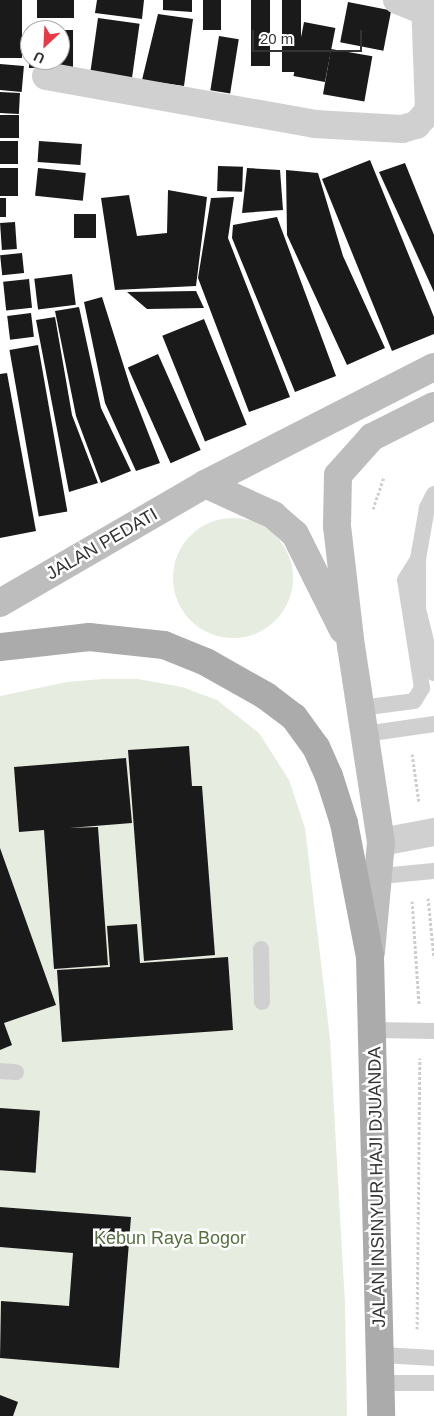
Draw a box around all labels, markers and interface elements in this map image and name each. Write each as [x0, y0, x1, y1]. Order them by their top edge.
north arrow [20, 20, 70, 70]
scale bar [254, 20, 364, 52]
text: 20 m [260, 30, 293, 47]
text: U [31, 48, 47, 67]
street label: JALAN PEDATI [43, 503, 161, 585]
street label: JALAN INSINYUR HAJI DJUANDA [364, 1046, 390, 1328]
park label: Kebun Raya Bogor [94, 1227, 246, 1249]

